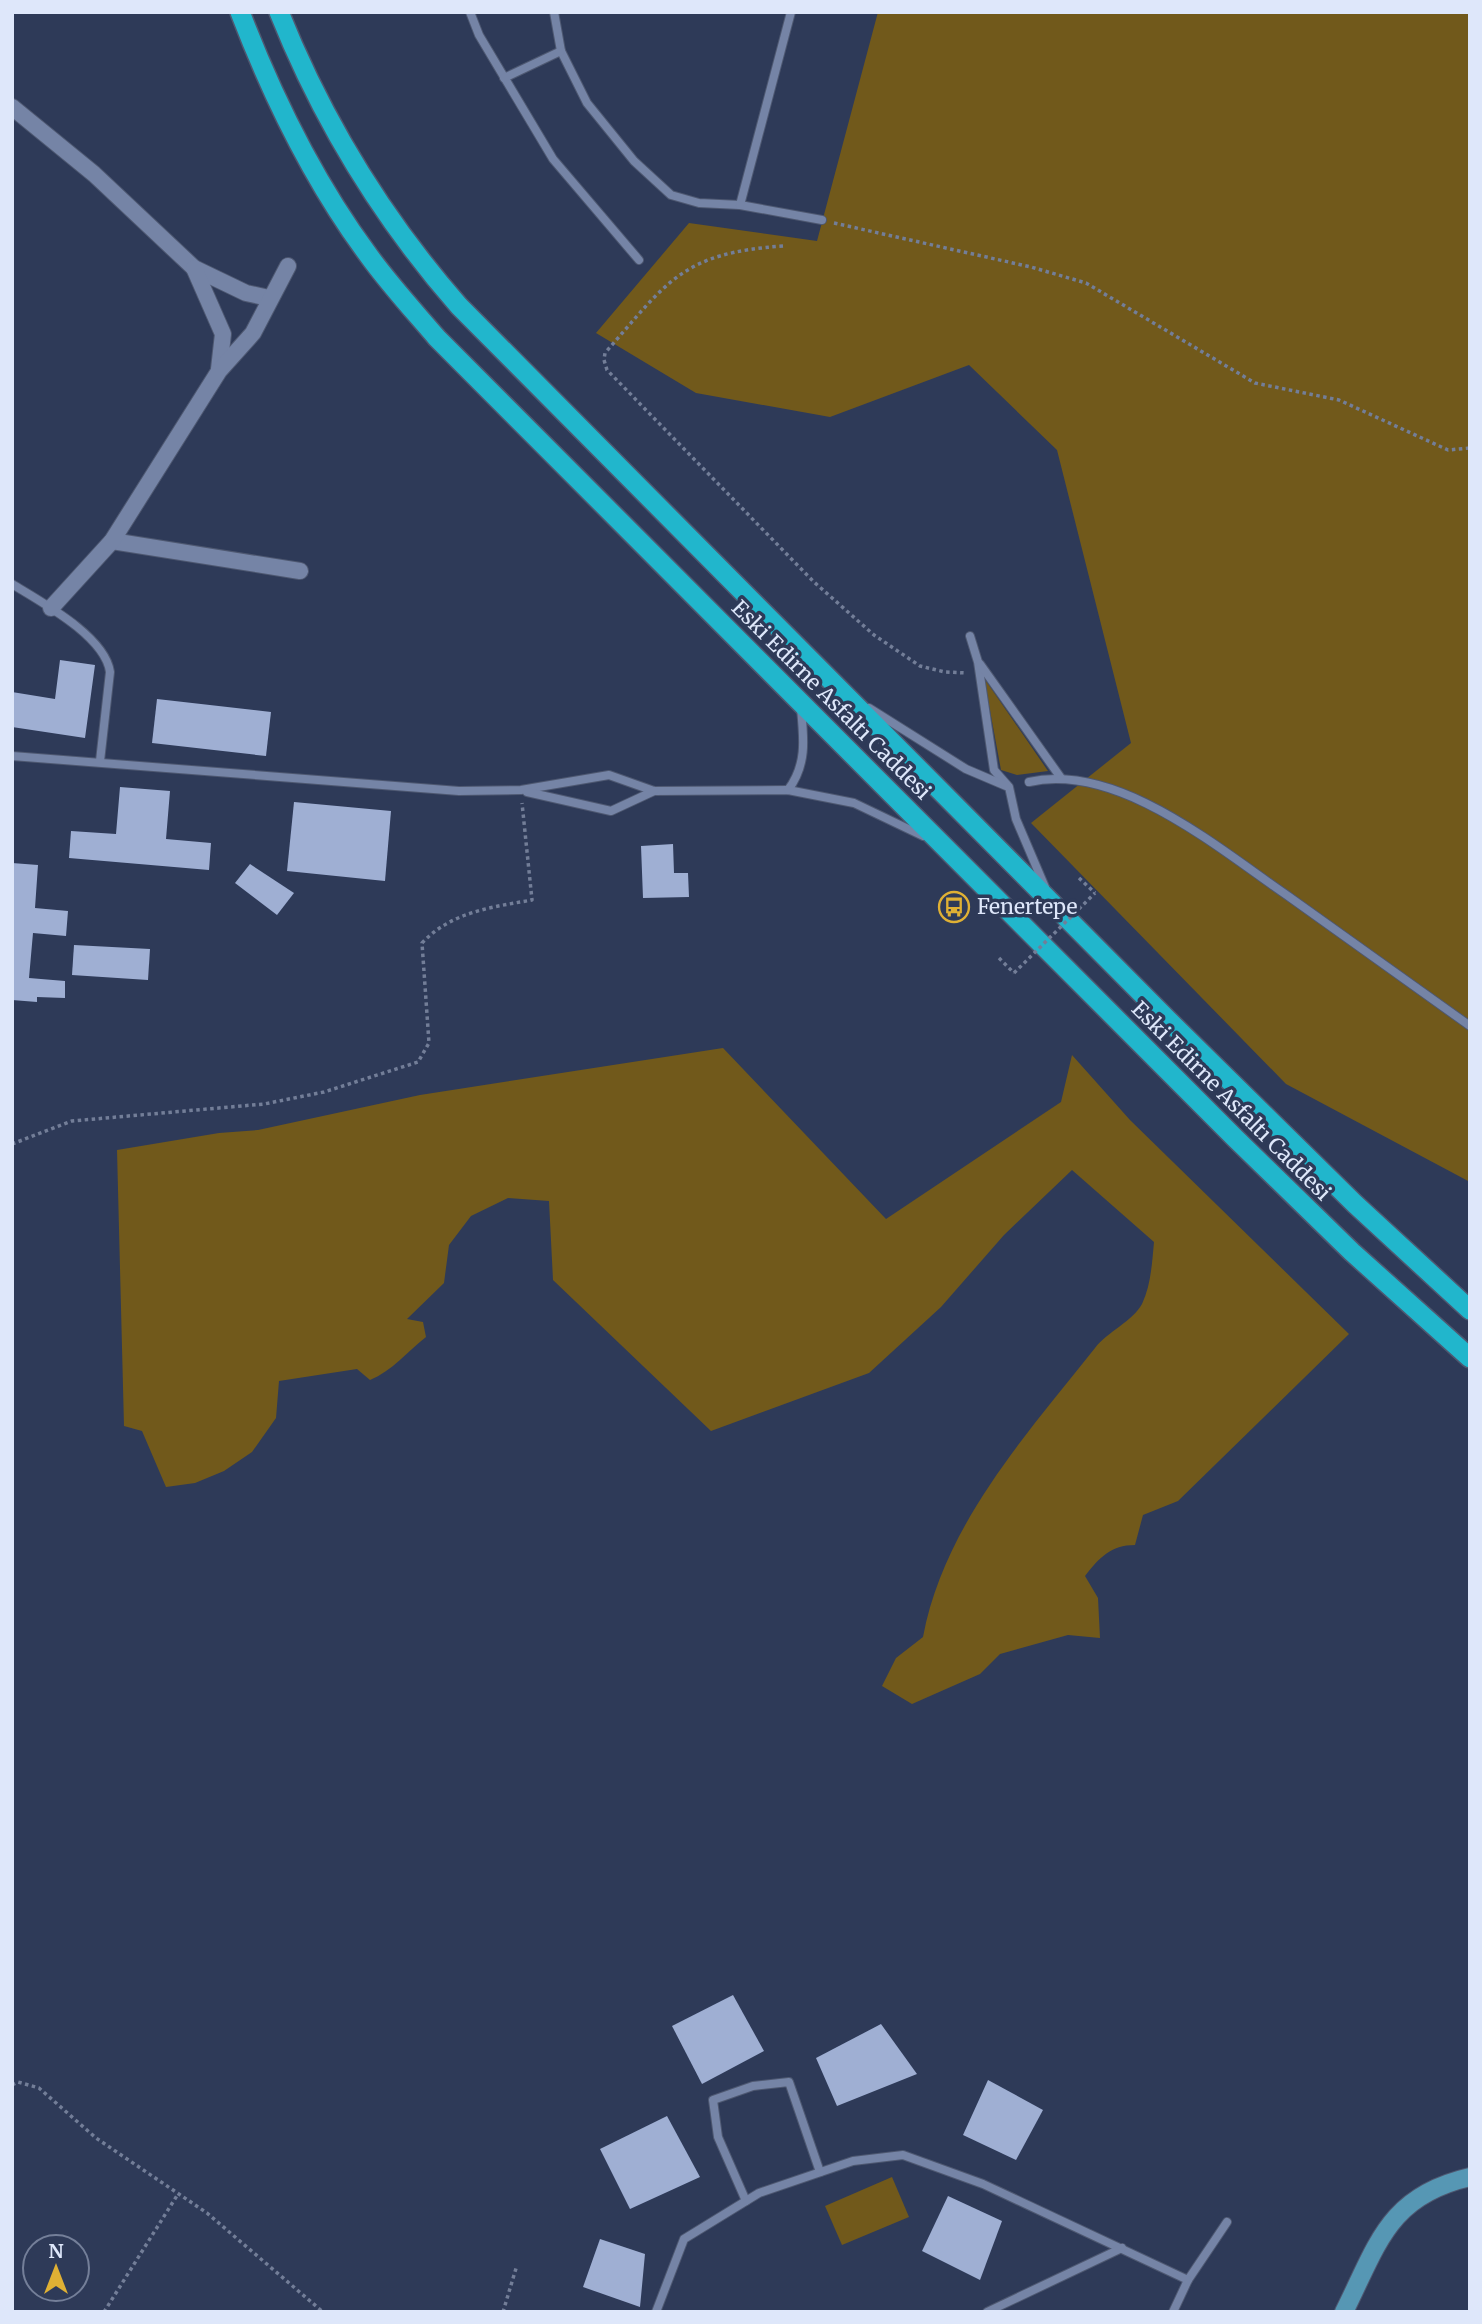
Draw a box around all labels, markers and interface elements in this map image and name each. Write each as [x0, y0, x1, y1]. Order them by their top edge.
street label: Eski Edirne Asfaltı Caddesi [726, 594, 937, 805]
bus stop icon: Fenertepe [937, 890, 971, 924]
place label: Fenertepe [977, 893, 1078, 920]
street label: Eski Edirne Asfaltı Caddesi [1126, 995, 1337, 1206]
north arrow [21, 2233, 91, 2303]
text: N [48, 2239, 64, 2263]

